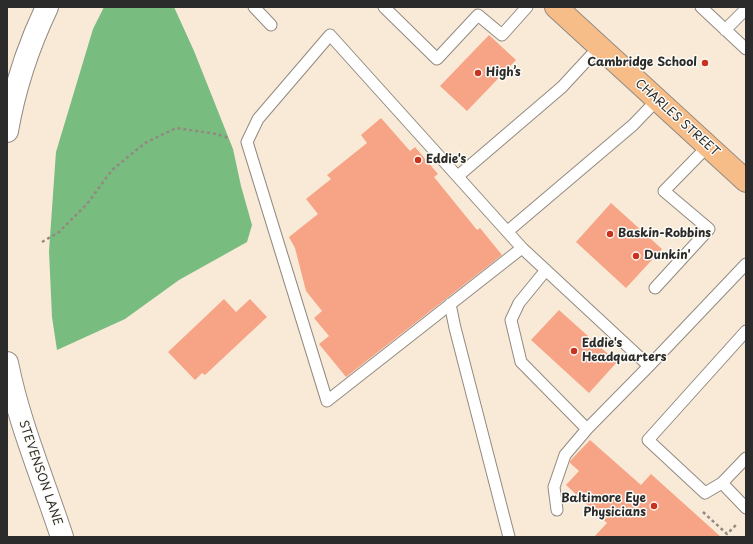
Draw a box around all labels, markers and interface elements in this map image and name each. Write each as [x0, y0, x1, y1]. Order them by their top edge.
place label: Cambridge School [587, 56, 697, 70]
marker: Cambridge School [700, 58, 710, 68]
place label: High’s [486, 66, 521, 80]
marker: High’s [473, 68, 483, 78]
street label: CHARLES STREET [632, 76, 722, 160]
place label: Eddie's [426, 153, 466, 167]
marker: Eddie's [413, 155, 423, 165]
place label: Baskin-Robbins [618, 227, 711, 241]
marker: Baskin-Robbins [605, 229, 615, 239]
place label: Dunkin' [644, 249, 691, 263]
marker: Dunkin' [631, 251, 641, 261]
place label: Eddie's Headquarters [582, 337, 666, 365]
marker: Eddie's Headquarters [569, 346, 579, 356]
street label: STEVENSON LANE [15, 418, 65, 528]
place label: Baltimore Eye Physicians [561, 492, 646, 520]
marker: Baltimore Eye Physicians [649, 501, 659, 511]

